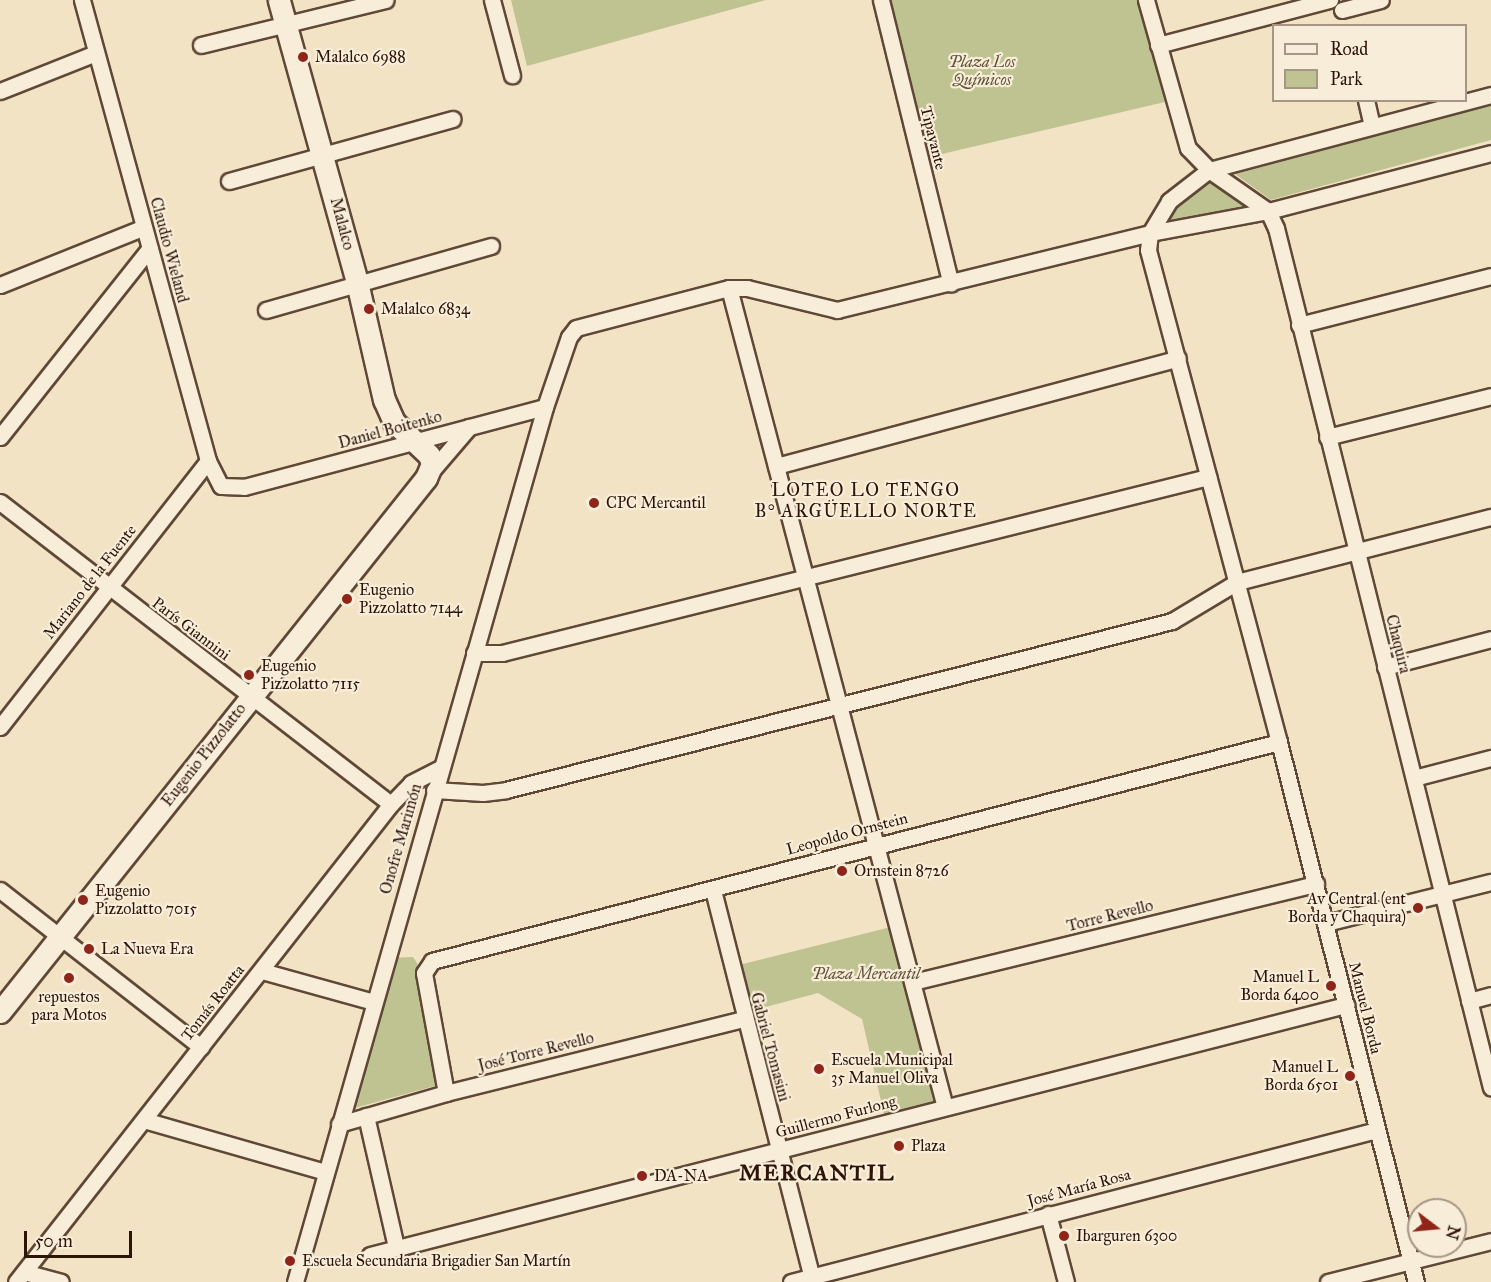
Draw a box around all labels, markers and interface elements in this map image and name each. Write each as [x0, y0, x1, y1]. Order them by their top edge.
legend [1272, 24, 1467, 102]
text: Road [1330, 38, 1368, 60]
place label: Malalco 6988 [315, 47, 406, 67]
marker: Malalco 6988 [296, 50, 310, 64]
park label: Plaza Los Químicos [949, 52, 1015, 90]
text: Park [1330, 68, 1363, 90]
street label: Tipayante [916, 104, 950, 172]
street label: Claudio Wieland [146, 195, 192, 305]
street label: Malalco [326, 196, 358, 252]
place label: Malalco 6834 [381, 299, 470, 319]
marker: Malalco 6834 [362, 302, 376, 316]
street label: Daniel Boitenko [336, 407, 444, 453]
district label: LOTEO LO TENGO B° ARGÜELLO NORTE [755, 480, 977, 522]
place label: CPC Mercantil [606, 493, 706, 513]
marker: CPC Mercantil [587, 496, 601, 510]
street label: Mariano de la Fuente [39, 521, 141, 643]
place label: Eugenio Pizzolatto 7144 [359, 580, 462, 618]
marker: Eugenio Pizzolatto 7144 [340, 592, 354, 606]
street label: París Giannini [148, 593, 234, 665]
street label: Chaquira [1381, 613, 1415, 675]
place label: Eugenio Pizzolatto 7115 [261, 656, 360, 694]
marker: Eugenio Pizzolatto 7115 [242, 668, 256, 682]
street label: Eugenio Pizzolatto [158, 700, 250, 810]
street label: Onofre Marimón [376, 781, 426, 897]
street label: Leopoldo Ornstein [784, 809, 910, 859]
place label: Ornstein 8726 [854, 861, 949, 881]
marker: Ornstein 8726 [835, 864, 849, 878]
place label: Eugenio Pizzolatto 7015 [95, 881, 197, 919]
place label: Av Central (ent Borda y Chaquira) [1288, 889, 1406, 927]
marker: Eugenio Pizzolatto 7015 [76, 893, 90, 907]
street label: Torre Revello [1065, 896, 1155, 936]
marker: Av Central (ent Borda y Chaquira) [1411, 901, 1425, 915]
place label: La Nueva Era [101, 939, 194, 959]
marker: La Nueva Era [82, 942, 96, 956]
street label: Manuel Borda [1344, 960, 1386, 1056]
street label: Tomás Roatta [177, 961, 249, 1045]
park label: Plaza Mercantil [812, 964, 920, 984]
place label: Manuel L Borda 6400 [1240, 967, 1319, 1005]
marker: repuestos para Motos [62, 971, 76, 985]
marker: Manuel L Borda 6400 [1324, 979, 1338, 993]
place label: repuestos para Motos [31, 987, 107, 1025]
street label: Gabriel Tomasini [746, 990, 794, 1104]
street label: José Torre Revello [476, 1028, 596, 1076]
place label: Escuela Municipal 35 Manuel Oliva [831, 1050, 953, 1088]
place label: Manuel L Borda 6501 [1264, 1057, 1338, 1095]
marker: Escuela Municipal 35 Manuel Oliva [812, 1062, 826, 1076]
marker: Manuel L Borda 6501 [1343, 1069, 1357, 1083]
street label: Guillermo Furlong [774, 1092, 898, 1142]
place label: Plaza [911, 1136, 945, 1156]
marker: Plaza [892, 1139, 906, 1153]
district label: MERCANTIL [739, 1160, 895, 1186]
street label: José María Rosa [1025, 1165, 1133, 1211]
place label: DA-NA [654, 1166, 708, 1186]
marker: DA-NA [635, 1169, 649, 1183]
north arrow [1407, 1198, 1467, 1258]
scale bar [27, 1219, 135, 1257]
text: N [1442, 1223, 1464, 1242]
place label: Ibarguren 6300 [1076, 1226, 1177, 1246]
marker: Ibarguren 6300 [1057, 1229, 1071, 1243]
text: 50 m [35, 1230, 73, 1252]
place label: Escuela Secundaria Brigadier San Martín [302, 1251, 571, 1271]
marker: Escuela Secundaria Brigadier San Martín [283, 1254, 297, 1268]

